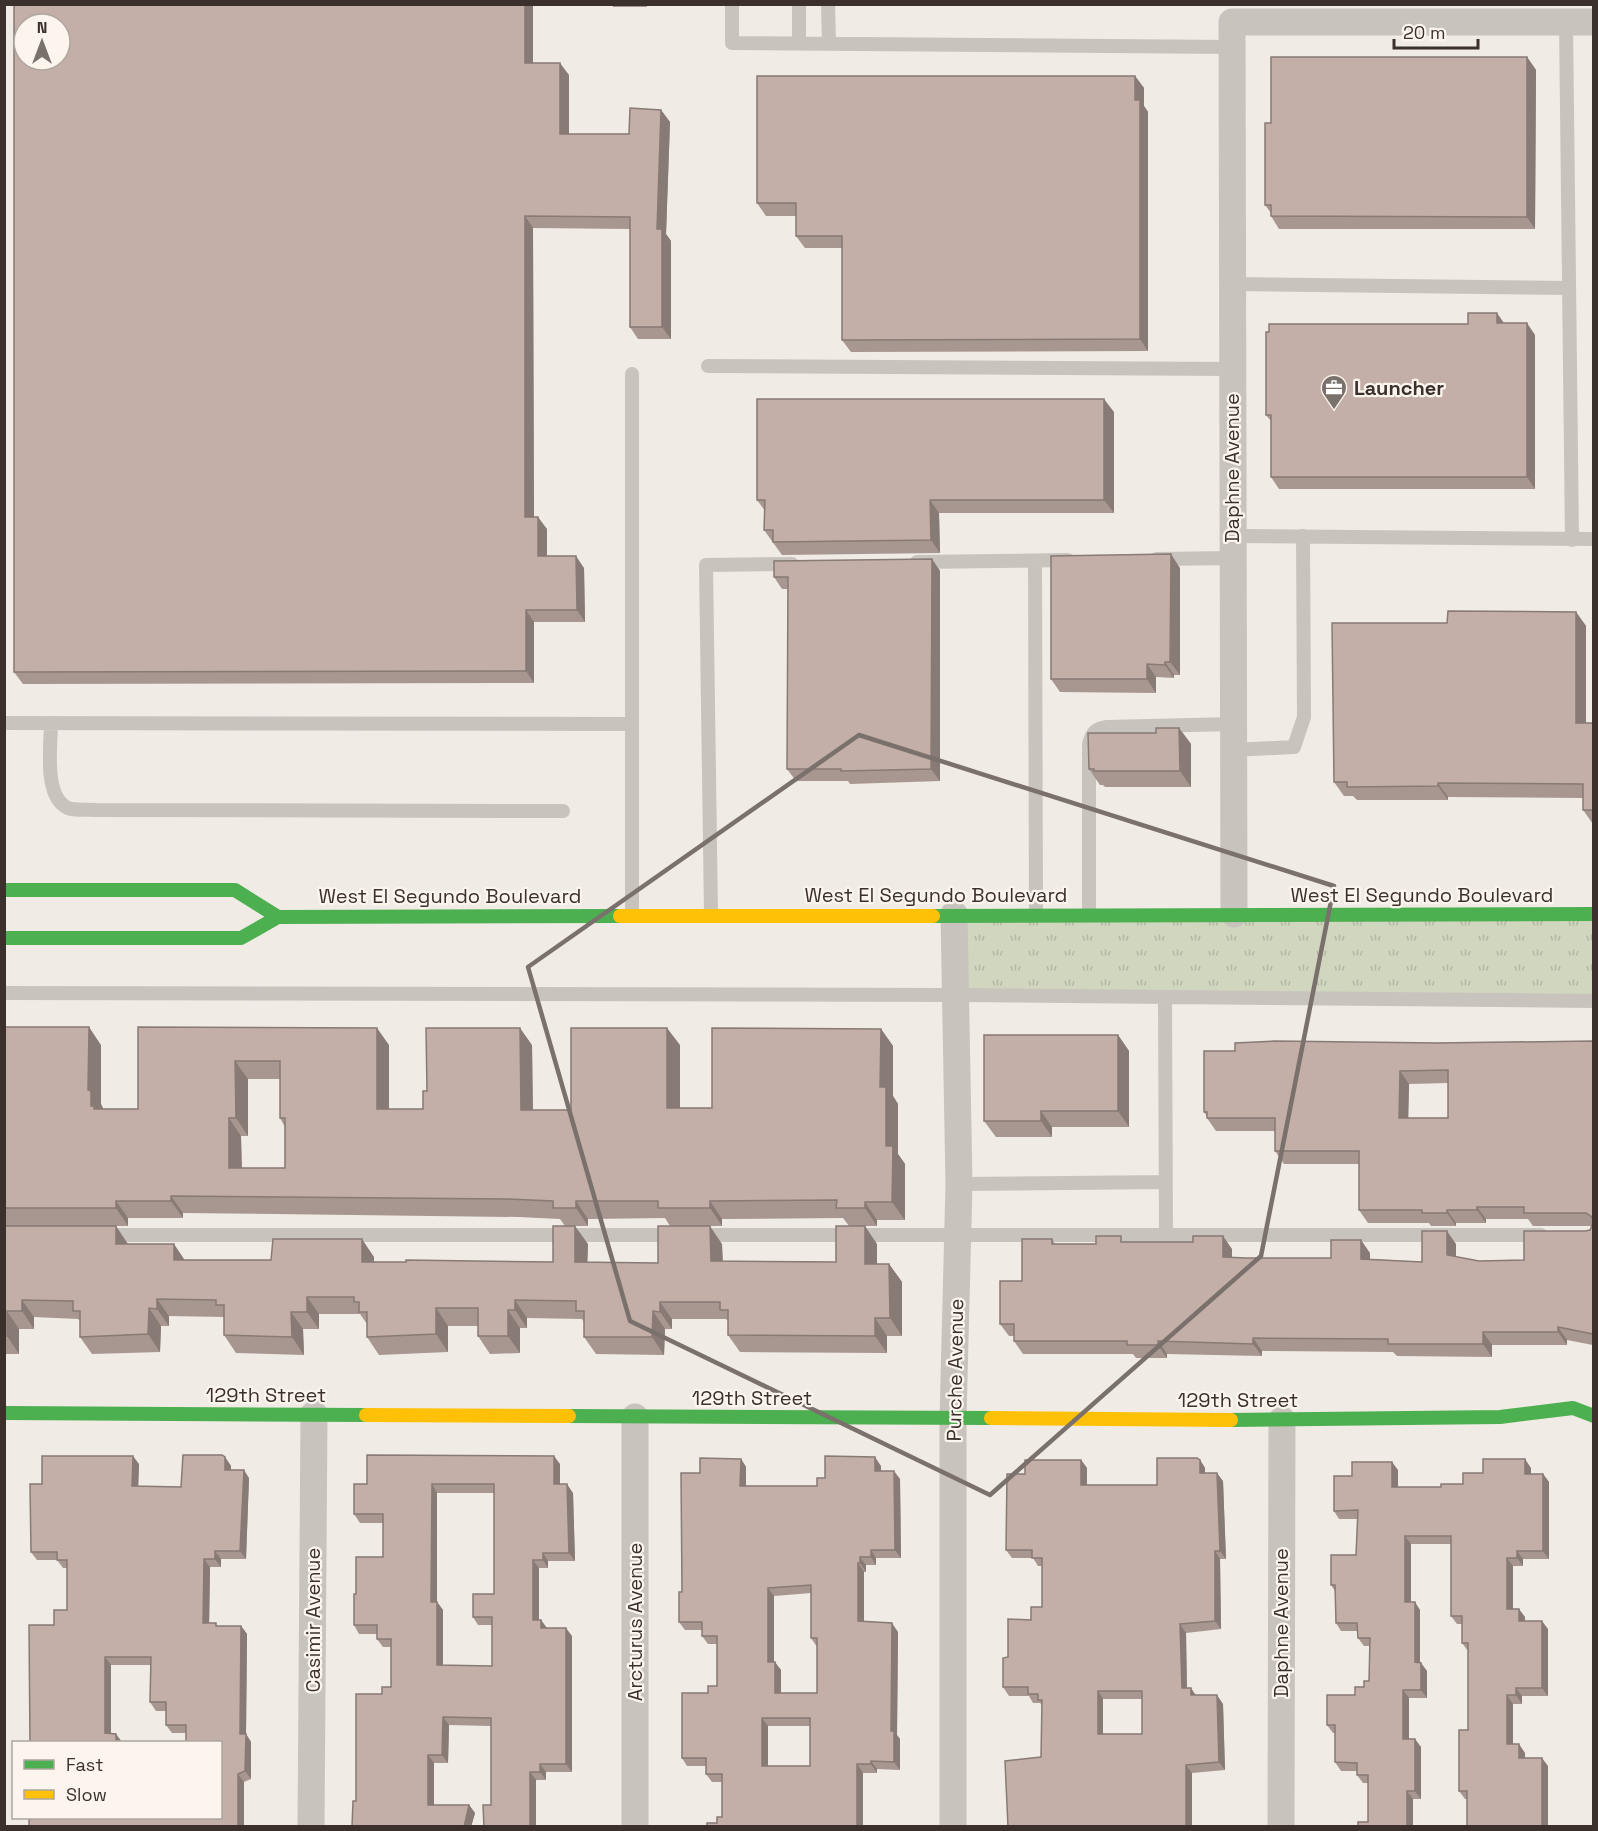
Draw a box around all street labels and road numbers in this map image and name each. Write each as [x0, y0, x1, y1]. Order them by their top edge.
street label: Daphne Avenue [1219, 393, 1245, 543]
street label: West El Segundo Boulevard [804, 882, 1068, 908]
street label: West El Segundo Boulevard [1290, 882, 1554, 908]
street label: West El Segundo Boulevard [318, 883, 582, 909]
street label: Purche Avenue [941, 1298, 969, 1442]
street label: 129th Street [206, 1382, 326, 1408]
street label: 129th Street [692, 1385, 812, 1411]
street label: 129th Street [1178, 1387, 1298, 1413]
street label: Arcturus Avenue [622, 1543, 648, 1701]
street label: Casimir Avenue [300, 1548, 326, 1692]
street label: Daphne Avenue [1268, 1548, 1294, 1698]

